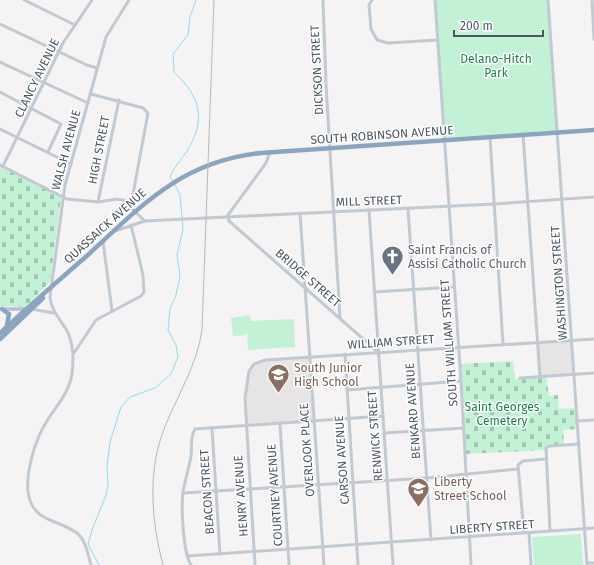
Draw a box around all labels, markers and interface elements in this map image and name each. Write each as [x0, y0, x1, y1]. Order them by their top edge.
scale bar [454, 12, 543, 38]
text: 200 m [460, 19, 493, 33]
street label: DICKSON STREET [308, 24, 326, 115]
street label: CLANCY AVENUE [12, 36, 62, 120]
park label: Delano-Hitch Park [460, 52, 532, 80]
street label: WALSH AVENUE [49, 108, 83, 192]
street label: HIGH STREET [86, 114, 113, 185]
street label: SOUTH ROBINSON AVENUE [310, 123, 454, 147]
street label: QUASSAICK AVENUE [61, 185, 149, 267]
street label: MILL STREET [335, 193, 403, 209]
street label: WASHINGTON STREET [548, 224, 570, 341]
place label: Saint Francis of Assisi Catholic Church [408, 243, 527, 271]
church icon: Saint Francis of Assisi Catholic Church [380, 244, 406, 277]
street label: BRIDGE STREET [273, 246, 344, 311]
street label: SOUTH WILLIAM STREET [438, 278, 460, 407]
street label: WILLIAM STREET [347, 332, 436, 352]
place label: South Junior High School [294, 361, 362, 389]
school or university icon: South Junior High School [266, 362, 292, 395]
street label: BENKARD AVENUE [403, 362, 423, 460]
street label: RENWICK STREET [365, 389, 385, 482]
park label: Saint Georges Cemetery [465, 400, 540, 428]
street label: OVERLOOK PLACE [297, 403, 317, 497]
street label: CARSON AVENUE [332, 415, 352, 505]
street label: COURTNEY AVENUE [264, 443, 286, 547]
street label: BEACON STREET [197, 448, 217, 535]
street label: HENRY AVENUE [231, 455, 251, 537]
place label: Liberty Street School [434, 475, 507, 503]
school or university icon: Liberty Street School [405, 476, 431, 509]
street label: LIBERTY STREET [449, 517, 536, 537]

